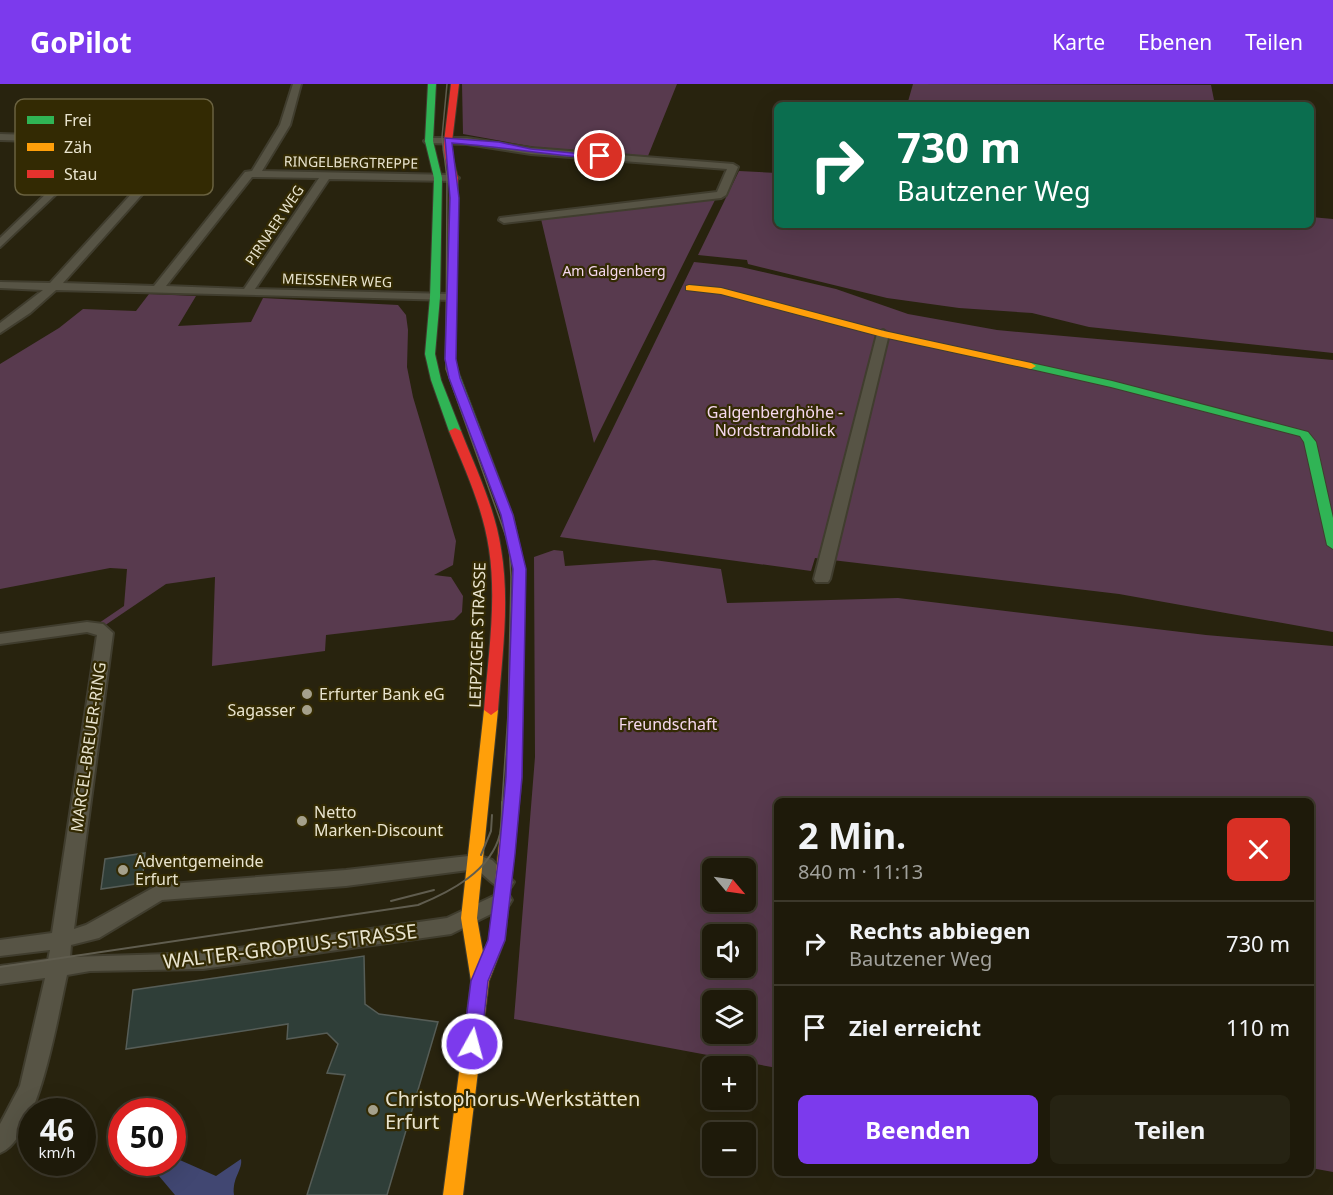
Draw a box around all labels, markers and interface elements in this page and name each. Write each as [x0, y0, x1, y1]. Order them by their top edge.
text: GoPilot [30, 23, 132, 61]
text: Karte [1052, 28, 1105, 56]
text: Ebenen [1138, 28, 1212, 56]
text: Teilen [1245, 28, 1303, 56]
legend [15, 99, 213, 195]
text: Frei [64, 109, 92, 131]
text: 730 m [897, 118, 1021, 175]
icon: right [798, 126, 876, 204]
pin [574, 130, 625, 181]
text: Zäh [64, 136, 92, 158]
icon: arrive [583, 139, 616, 172]
street label: RINGELBERGTREPPE [284, 151, 418, 173]
text: Stau [64, 163, 97, 185]
text: Bautzener Weg [897, 172, 1091, 209]
street label: PIRNAER WEG [240, 181, 308, 269]
park label: Am Galgenberg [562, 261, 666, 280]
street label: MEISSENER WEG [282, 269, 392, 291]
park label: Galgenberghöhe - Nordstrandblick [707, 401, 843, 441]
street label: LEIPZIGER STRASSE [463, 562, 491, 708]
street label: MARCEL-BREUER-RING [65, 661, 111, 833]
place label: Erfurter Bank eG [319, 683, 445, 705]
marker: Erfurter Bank eG [300, 687, 314, 701]
place label: Sagasser [227, 699, 295, 721]
marker: Sagasser [300, 703, 314, 717]
park label: Freundschaft [619, 713, 718, 735]
place label: Netto Marken-Discount [314, 801, 443, 841]
text: 2 Min. [798, 811, 906, 860]
marker: Netto Marken-Discount [295, 814, 309, 828]
button: close [1227, 818, 1290, 881]
place label: Adventgemeinde Erfurt [135, 850, 264, 890]
north arrow [702, 858, 756, 912]
map controls [702, 858, 756, 1176]
text: 840 m · 11:13 [798, 858, 923, 885]
marker: Adventgemeinde Erfurt [116, 863, 130, 877]
text: Rechts abbiegen [849, 915, 1031, 945]
street label: WALTER-GROPIUS-STRASSE [161, 917, 419, 975]
button: sound [702, 924, 756, 978]
icon: right [798, 927, 831, 960]
text: 730 m [1226, 928, 1290, 958]
text: Bautzener Weg [849, 945, 992, 972]
button: layers [702, 990, 756, 1044]
icon: arrive [798, 1011, 831, 1044]
position arrow [440, 1012, 504, 1076]
text: Ziel erreicht [849, 1012, 981, 1042]
text: 110 m [1226, 1012, 1290, 1042]
button: + [702, 1056, 756, 1110]
place label: Christophorus-Werkstätten Erfurt [385, 1085, 640, 1135]
button: Beenden [798, 1095, 1038, 1164]
button: Teilen [1050, 1095, 1290, 1164]
speed limit sign: 50 [108, 1098, 186, 1176]
marker: Christophorus-Werkstätten Erfurt [366, 1103, 380, 1117]
text: 46 [40, 1109, 74, 1150]
button: − [702, 1122, 756, 1176]
text: km/h [39, 1142, 75, 1162]

